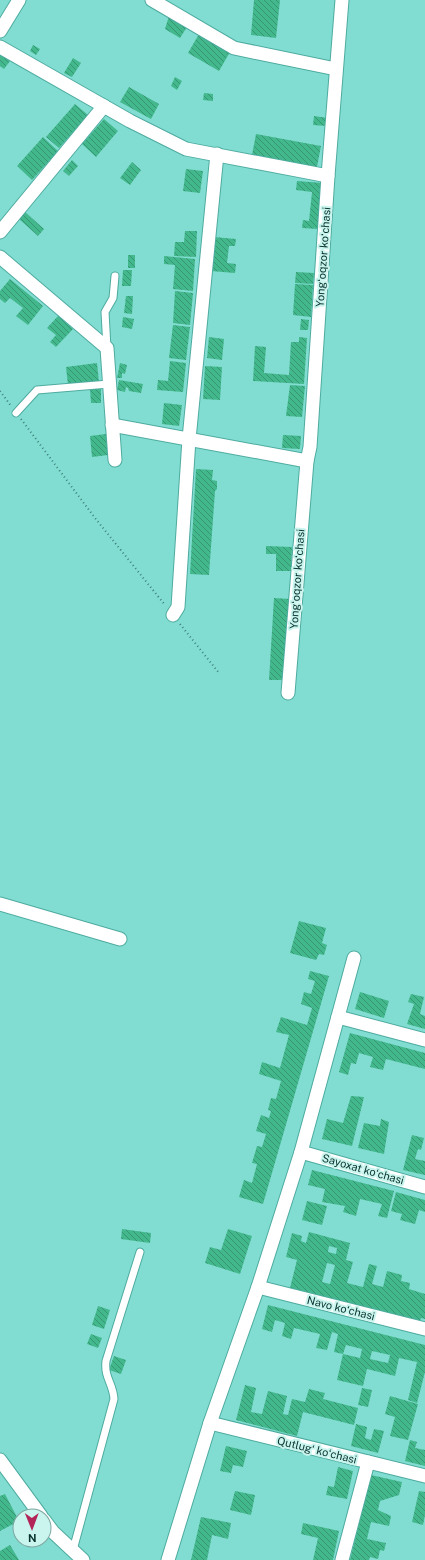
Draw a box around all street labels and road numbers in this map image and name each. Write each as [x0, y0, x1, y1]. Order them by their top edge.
street label: Yongʻoqzor koʻchasi [314, 207, 332, 307]
street label: Yongʻoqzor koʻchasi [288, 529, 306, 629]
street label: Sayoxat koʻchasi [321, 1152, 405, 1186]
street label: Navo koʻchasi [306, 1294, 376, 1322]
street label: Qutlugʻ koʻchasi [276, 1434, 358, 1466]

